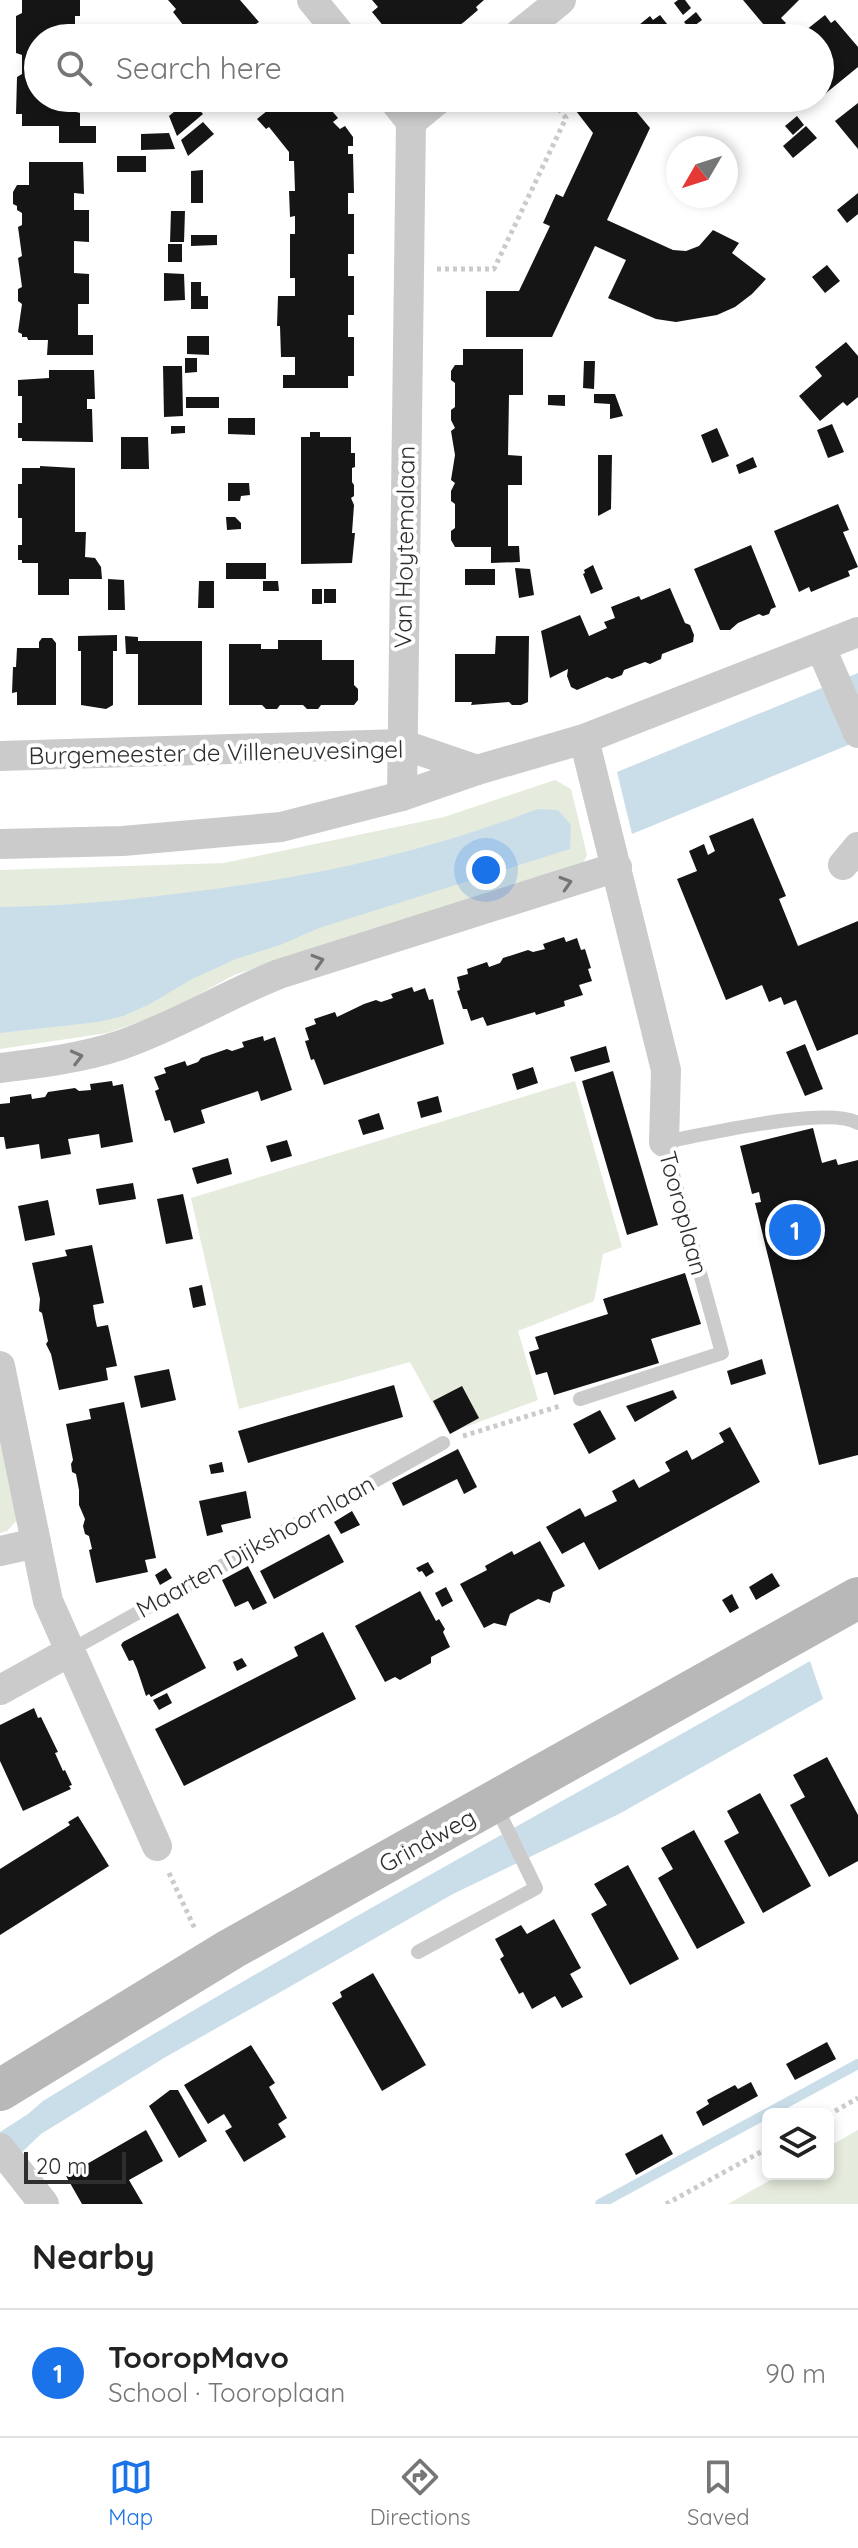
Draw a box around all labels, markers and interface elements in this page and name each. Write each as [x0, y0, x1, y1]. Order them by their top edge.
search box [24, 24, 834, 112]
icon: search [52, 46, 96, 90]
text: Search here [116, 49, 282, 87]
north arrow [666, 136, 738, 208]
street label: Van Hoytemalaan [387, 445, 421, 649]
street label: Burgemeester de Villeneuvesingel [28, 734, 404, 770]
your location [466, 850, 506, 890]
one-way arrow [559, 877, 573, 893]
one-way arrow [310, 955, 324, 971]
one-way arrow [70, 1049, 83, 1066]
street label: Tooroplaan [653, 1148, 715, 1278]
pin: 1 [769, 1200, 821, 1260]
street label: Maarten Dijkshoornlaan [131, 1468, 379, 1624]
street label: Grindweg [373, 1801, 481, 1879]
map controls [762, 2108, 834, 2180]
button: layers [762, 2108, 834, 2180]
scale bar [24, 2148, 126, 2184]
text: 20 m [36, 2152, 87, 2180]
text: Nearby [32, 2235, 155, 2278]
text: TooropMavo [108, 2338, 289, 2376]
text: 1 [53, 2357, 63, 2390]
text: 90 m [765, 2357, 826, 2390]
text: School · Tooroplaan [108, 2376, 345, 2409]
tab: Map [108, 2455, 153, 2531]
tab: Directions [370, 2455, 470, 2531]
tab: Saved [687, 2455, 750, 2531]

